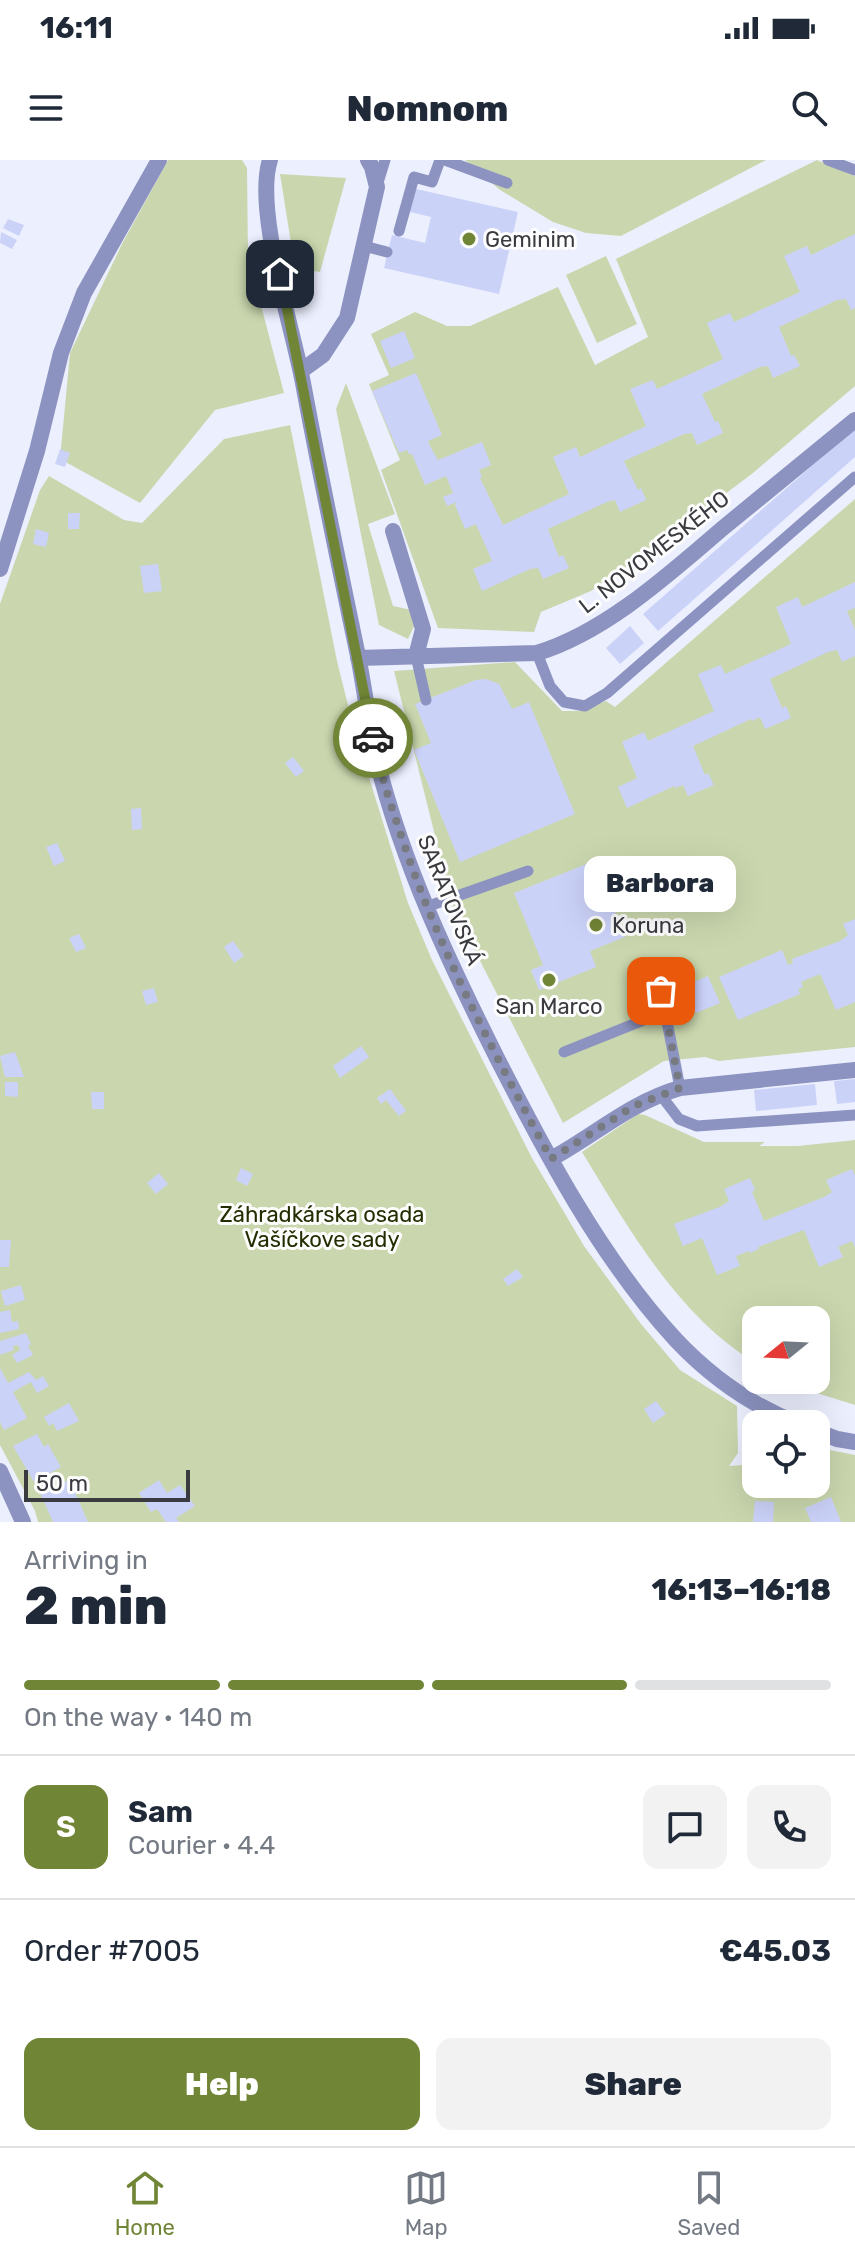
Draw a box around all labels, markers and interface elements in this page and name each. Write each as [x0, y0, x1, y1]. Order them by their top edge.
text: 16:11 [40, 10, 113, 46]
icon: menu [24, 86, 68, 130]
icon: search [787, 86, 831, 130]
text: Nomnom [347, 87, 508, 130]
place label: Geminim [485, 226, 575, 253]
marker: Geminim [460, 230, 478, 248]
pin [246, 240, 314, 308]
icon: home [258, 252, 302, 296]
street label: L. NOVOMESKÉHO [573, 485, 735, 619]
courier [333, 698, 413, 778]
icon: car [351, 716, 395, 760]
street label: SARATOVSKÁ [412, 831, 488, 969]
callout: Barbora [585, 855, 737, 911]
text: Barbora [606, 868, 714, 899]
place label: Koruna [612, 912, 684, 939]
marker: Koruna [587, 916, 605, 934]
pin [627, 957, 695, 1025]
icon: bag [639, 969, 683, 1013]
marker: San Marco [540, 971, 558, 989]
place label: San Marco [495, 993, 603, 1020]
park label: Záhradkárska osada Vašíčkove sady [220, 1201, 424, 1253]
north arrow [742, 1306, 830, 1394]
map controls [742, 1306, 830, 1498]
button: locate [742, 1410, 830, 1498]
scale bar [24, 1466, 190, 1502]
text: 50 m [36, 1470, 88, 1497]
text: Arriving in [24, 1545, 148, 1576]
text: 16:13–16:18 [651, 1572, 831, 1608]
text: 2 min [24, 1575, 168, 1637]
text: On the way · 140 m [24, 1702, 252, 1733]
button: chat [643, 1785, 727, 1869]
button: phone [747, 1785, 831, 1869]
text: Sam [128, 1794, 193, 1830]
text: S [56, 1809, 76, 1845]
text: Courier · 4.4 [128, 1830, 275, 1861]
text: Order #7005 [24, 1933, 200, 1969]
text: €45.03 [719, 1933, 831, 1969]
button: Help [24, 2038, 420, 2130]
button: Share [436, 2038, 831, 2130]
tab: Home [115, 2166, 175, 2241]
tab: Map [404, 2166, 448, 2241]
tab: Saved [678, 2166, 740, 2241]

